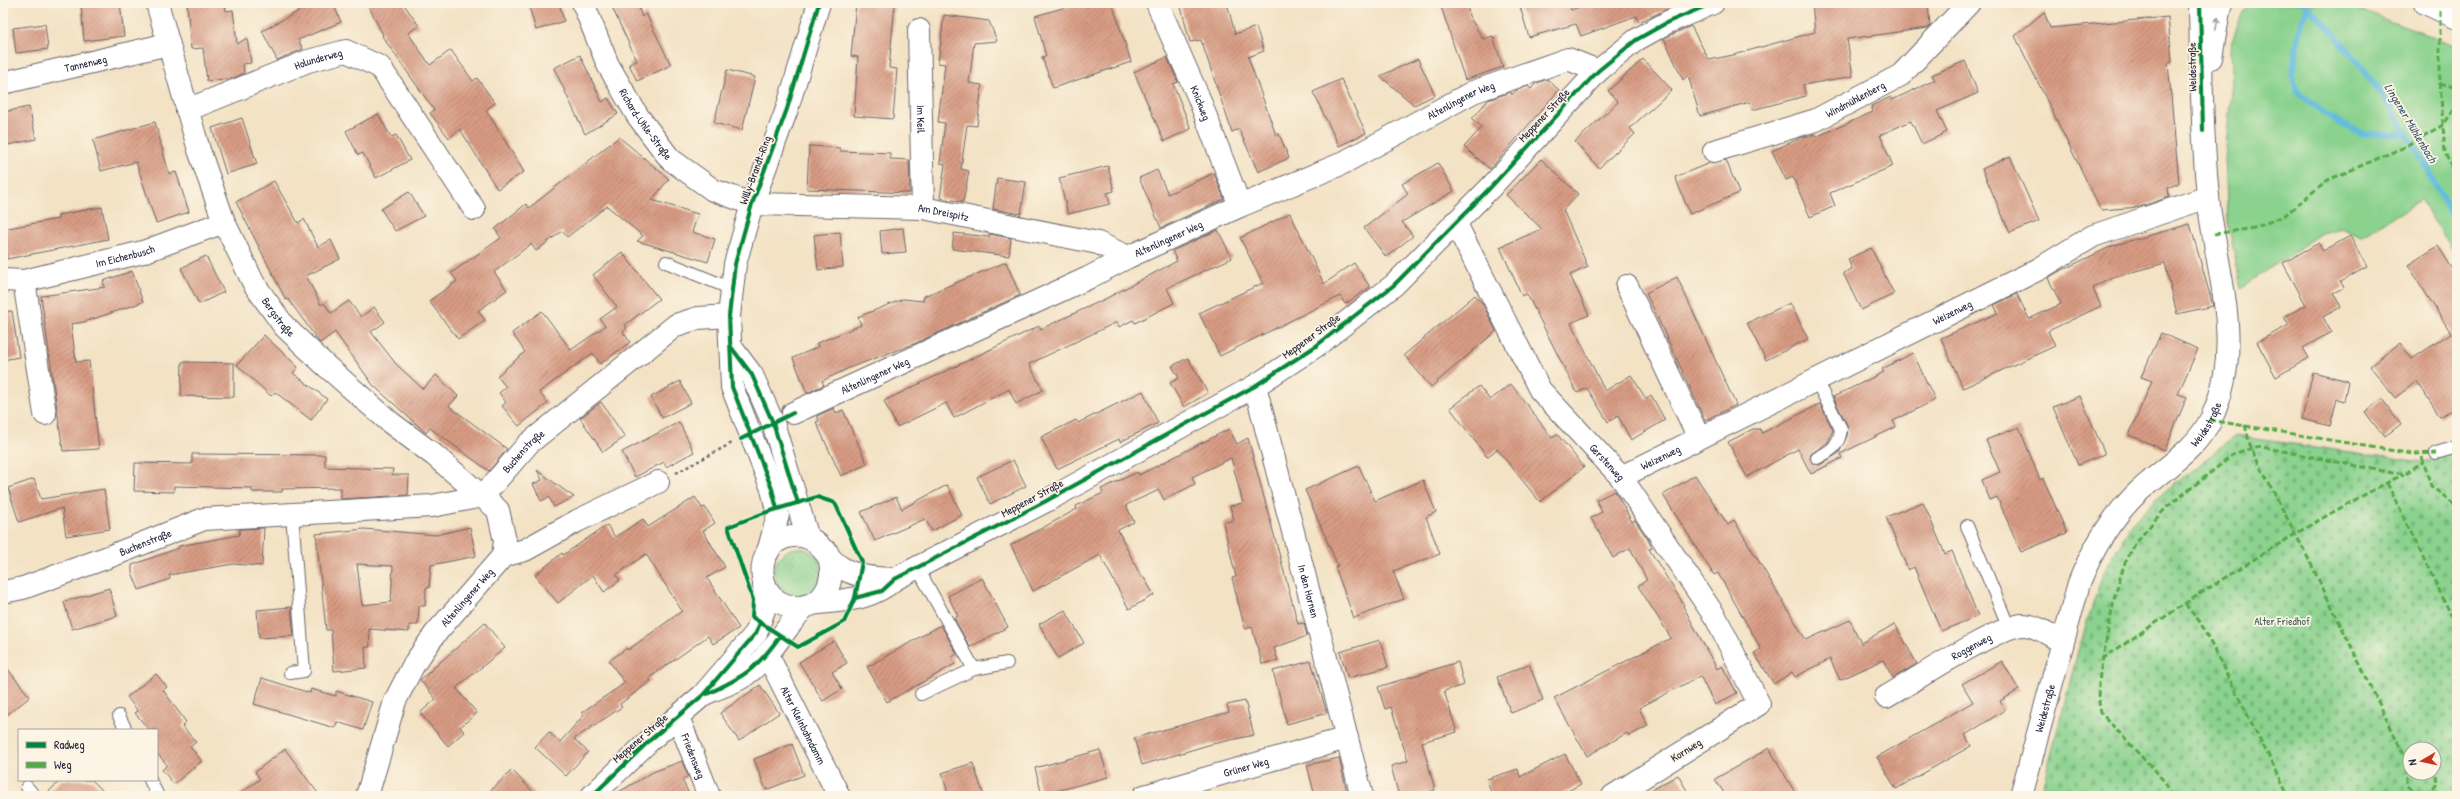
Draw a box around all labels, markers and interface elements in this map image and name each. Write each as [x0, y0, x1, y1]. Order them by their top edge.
one-way arrow [2213, 17, 2221, 30]
street label: Weidestraße [2185, 42, 2199, 92]
street label: Holunderweg [292, 45, 344, 73]
street label: Tannenweg [63, 52, 108, 75]
street label: Altenlingener Weg [1425, 78, 1496, 123]
street label: Windmühlenberg [1823, 78, 1888, 121]
water label: Lingener Mühlenbach [2381, 80, 2442, 167]
street label: Knickweg [1187, 83, 1214, 122]
street label: Meppener Straße [1516, 85, 1573, 145]
street label: Richard-Uhle-Straße [616, 86, 676, 163]
street label: Im Keil [914, 105, 928, 133]
street label: Willy-Brandt-Ring [736, 134, 774, 206]
street label: Am Dreispitz [918, 201, 970, 224]
street label: Altenlingener Weg [1132, 217, 1205, 260]
street label: Im Eichenbusch [94, 241, 157, 270]
street label: Bergstraße [259, 295, 298, 340]
street label: Weizenweg [1930, 296, 1974, 328]
street label: Meppener Straße [1279, 310, 1343, 362]
street label: Altenlingener Weg [839, 354, 911, 397]
street label: Weidestraße [2188, 400, 2225, 449]
street label: Buchenstraße [499, 426, 548, 476]
street label: Gerstenweg [1587, 441, 1628, 483]
street label: Weizenweg [1638, 442, 1682, 473]
street label: Meppener Straße [999, 475, 1066, 520]
street label: Buchenstraße [117, 525, 174, 559]
street label: In den Hornen [1295, 563, 1322, 619]
street label: Altenlingener Weg [438, 565, 496, 630]
park label: Alter Friedhof [2254, 614, 2310, 628]
street label: Roggenweg [1949, 630, 1994, 663]
street label: Weidestraße [2032, 682, 2058, 734]
street label: Alter Kleinbahndamm [778, 684, 829, 767]
street label: Meppener Straße [610, 710, 671, 766]
legend [18, 729, 158, 781]
street label: Friedensweg [678, 730, 709, 781]
street label: Kornweg [1668, 735, 1704, 765]
text: Radweg [54, 736, 85, 753]
north arrow [2402, 741, 2442, 781]
street label: Grüner Weg [1222, 754, 1270, 780]
text: Weg [54, 756, 72, 773]
text: N [2405, 758, 2419, 767]

